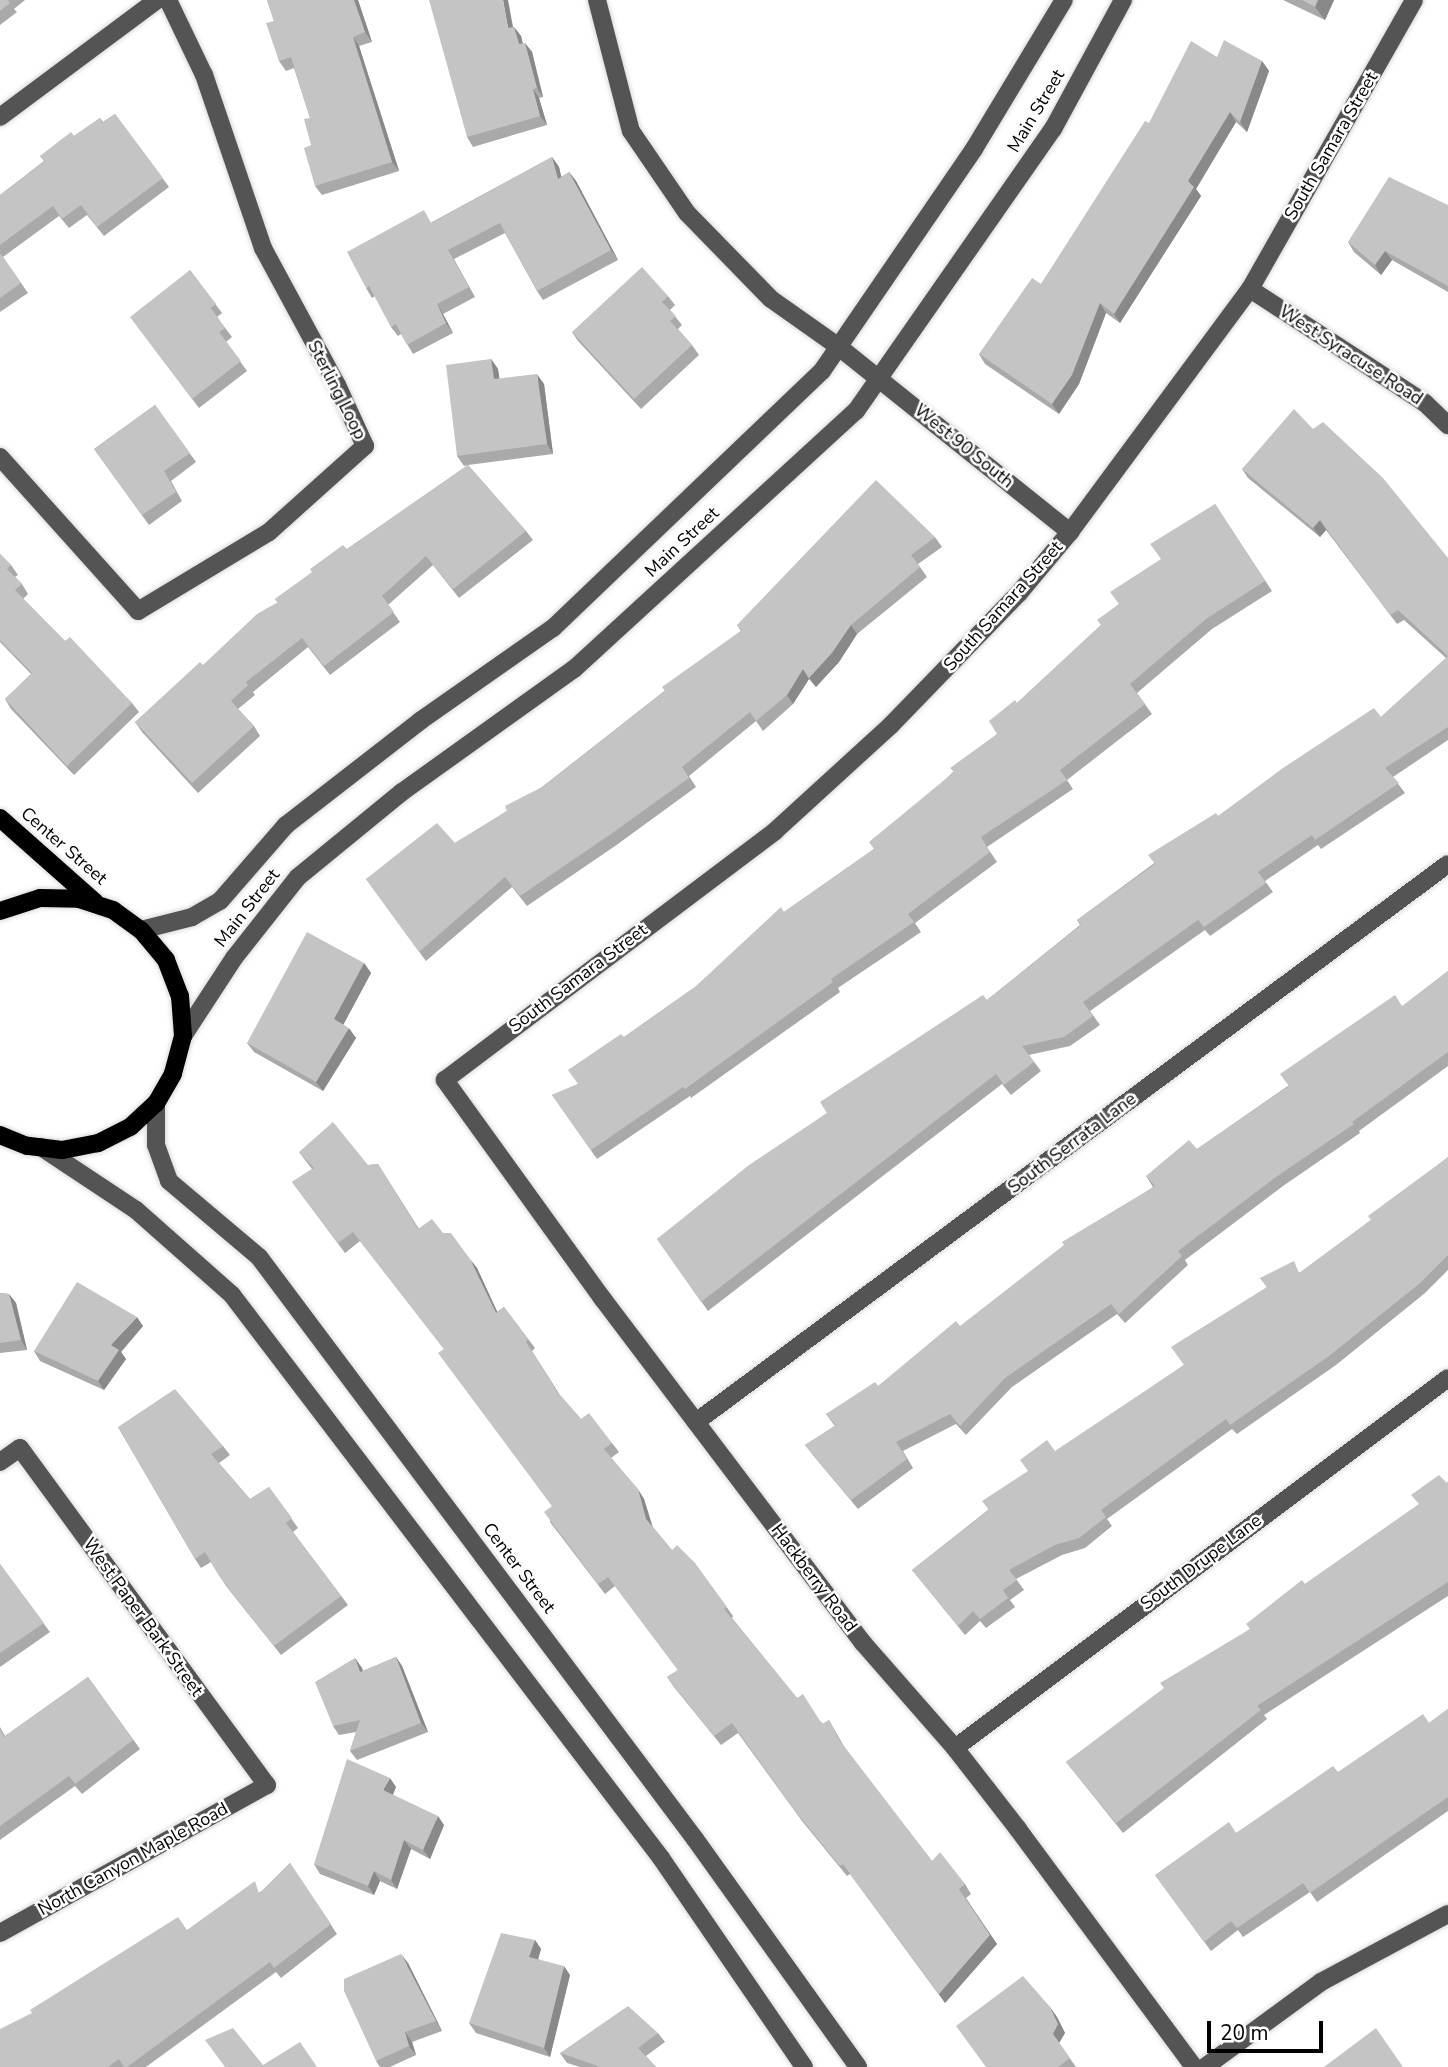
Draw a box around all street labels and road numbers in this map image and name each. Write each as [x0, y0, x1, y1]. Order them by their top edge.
street label: Main Street [1003, 66, 1069, 156]
street label: South Samara Street [1280, 68, 1382, 224]
street label: West Syracuse Road [1275, 300, 1427, 410]
street label: Sterling Loop [303, 337, 371, 443]
street label: West 90 South [910, 399, 1018, 493]
street label: Main Street [641, 502, 723, 582]
street label: South Samara Street [939, 537, 1067, 675]
street label: Center Street [16, 803, 112, 889]
street label: Main Street [210, 865, 284, 951]
street label: South Samara Street [505, 919, 651, 1037]
street label: South Serrata Lane [1004, 1088, 1140, 1198]
street label: South Drupe Lane [1136, 1509, 1266, 1615]
street label: Center Street [478, 1519, 560, 1617]
street label: Hackberry Road [766, 1520, 862, 1636]
street label: West Paper Bark Street [78, 1534, 208, 1700]
street label: North Canyon Maple Road [34, 1798, 232, 1920]

